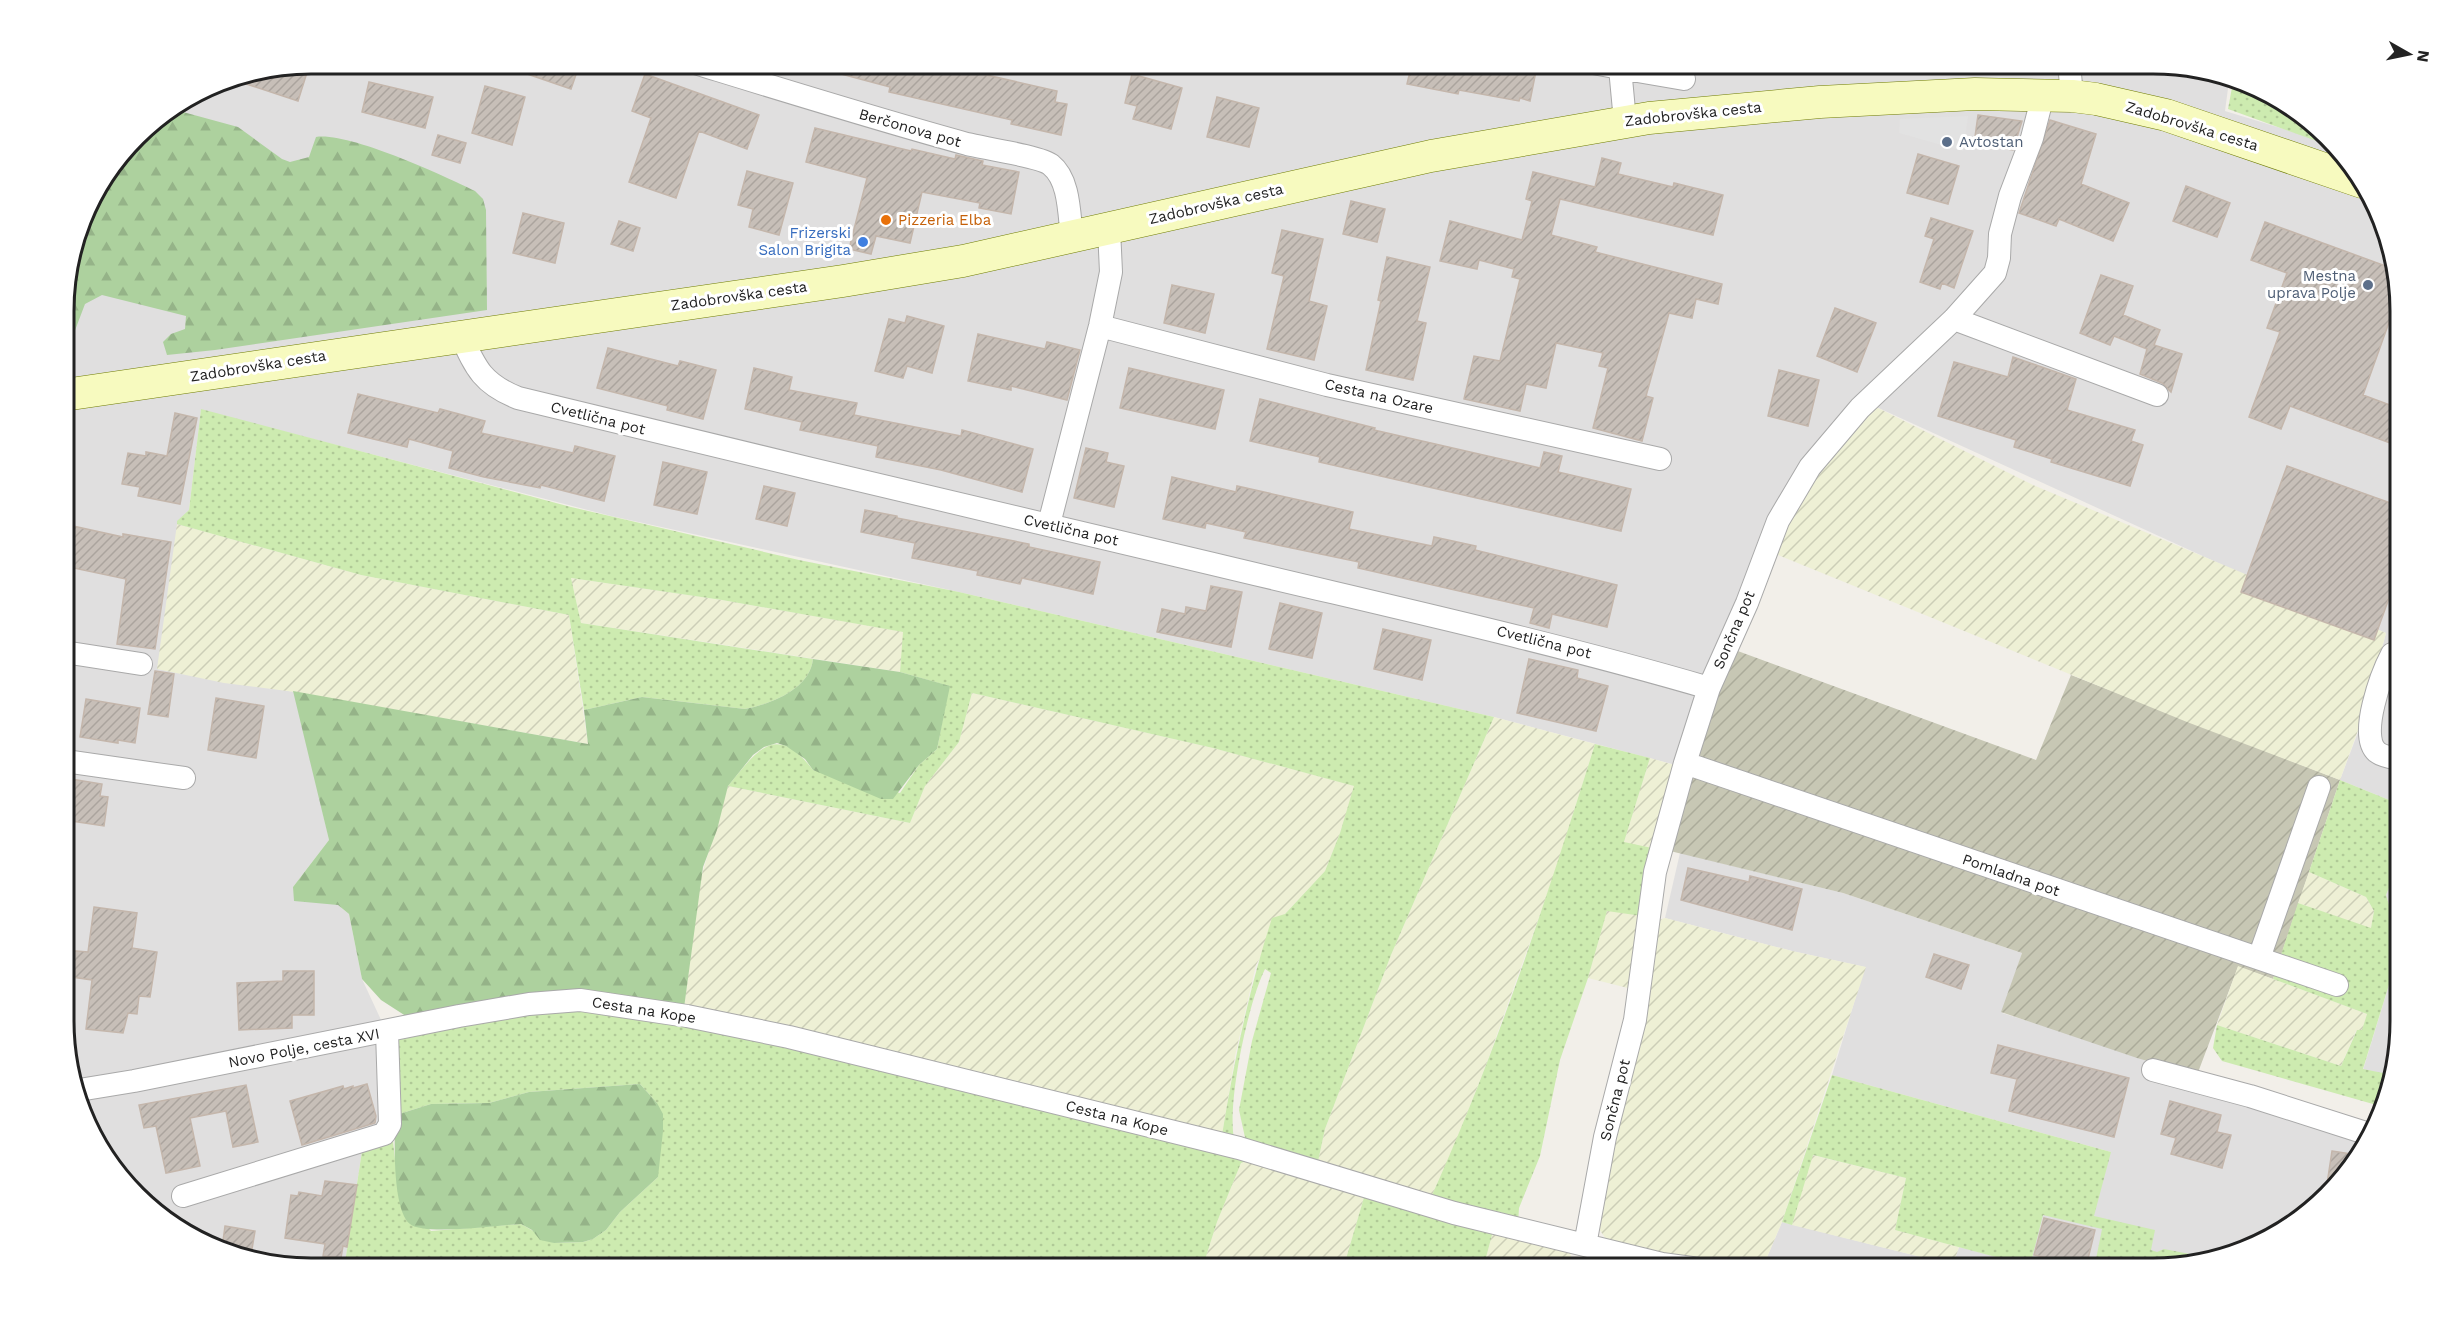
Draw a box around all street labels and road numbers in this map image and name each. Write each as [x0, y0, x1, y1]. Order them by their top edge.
street label: Zadobrovška cesta [2124, 97, 2261, 155]
street label: Zadobrovška cesta [1624, 98, 1763, 130]
street label: Berčonova pot [857, 105, 964, 151]
street label: Zadobrovška cesta [1147, 180, 1286, 228]
street label: Zadobrovška cesta [670, 277, 809, 314]
street label: Zadobrovška cesta [189, 346, 328, 386]
street label: Cesta na Ozare [1323, 375, 1435, 417]
street label: Cvetlična pot [549, 398, 648, 439]
street label: Cvetlična pot [1022, 510, 1121, 550]
street label: Sončna pot [1709, 587, 1759, 672]
street label: Cvetlična pot [1495, 622, 1594, 663]
street label: Pomladna pot [1960, 850, 2063, 900]
street label: Cesta na Kope [591, 993, 697, 1027]
street label: Novo Polje, cesta XVI [227, 1025, 381, 1071]
street label: Sončna pot [1596, 1057, 1634, 1143]
street label: Cesta na Kope [1064, 1097, 1170, 1139]

